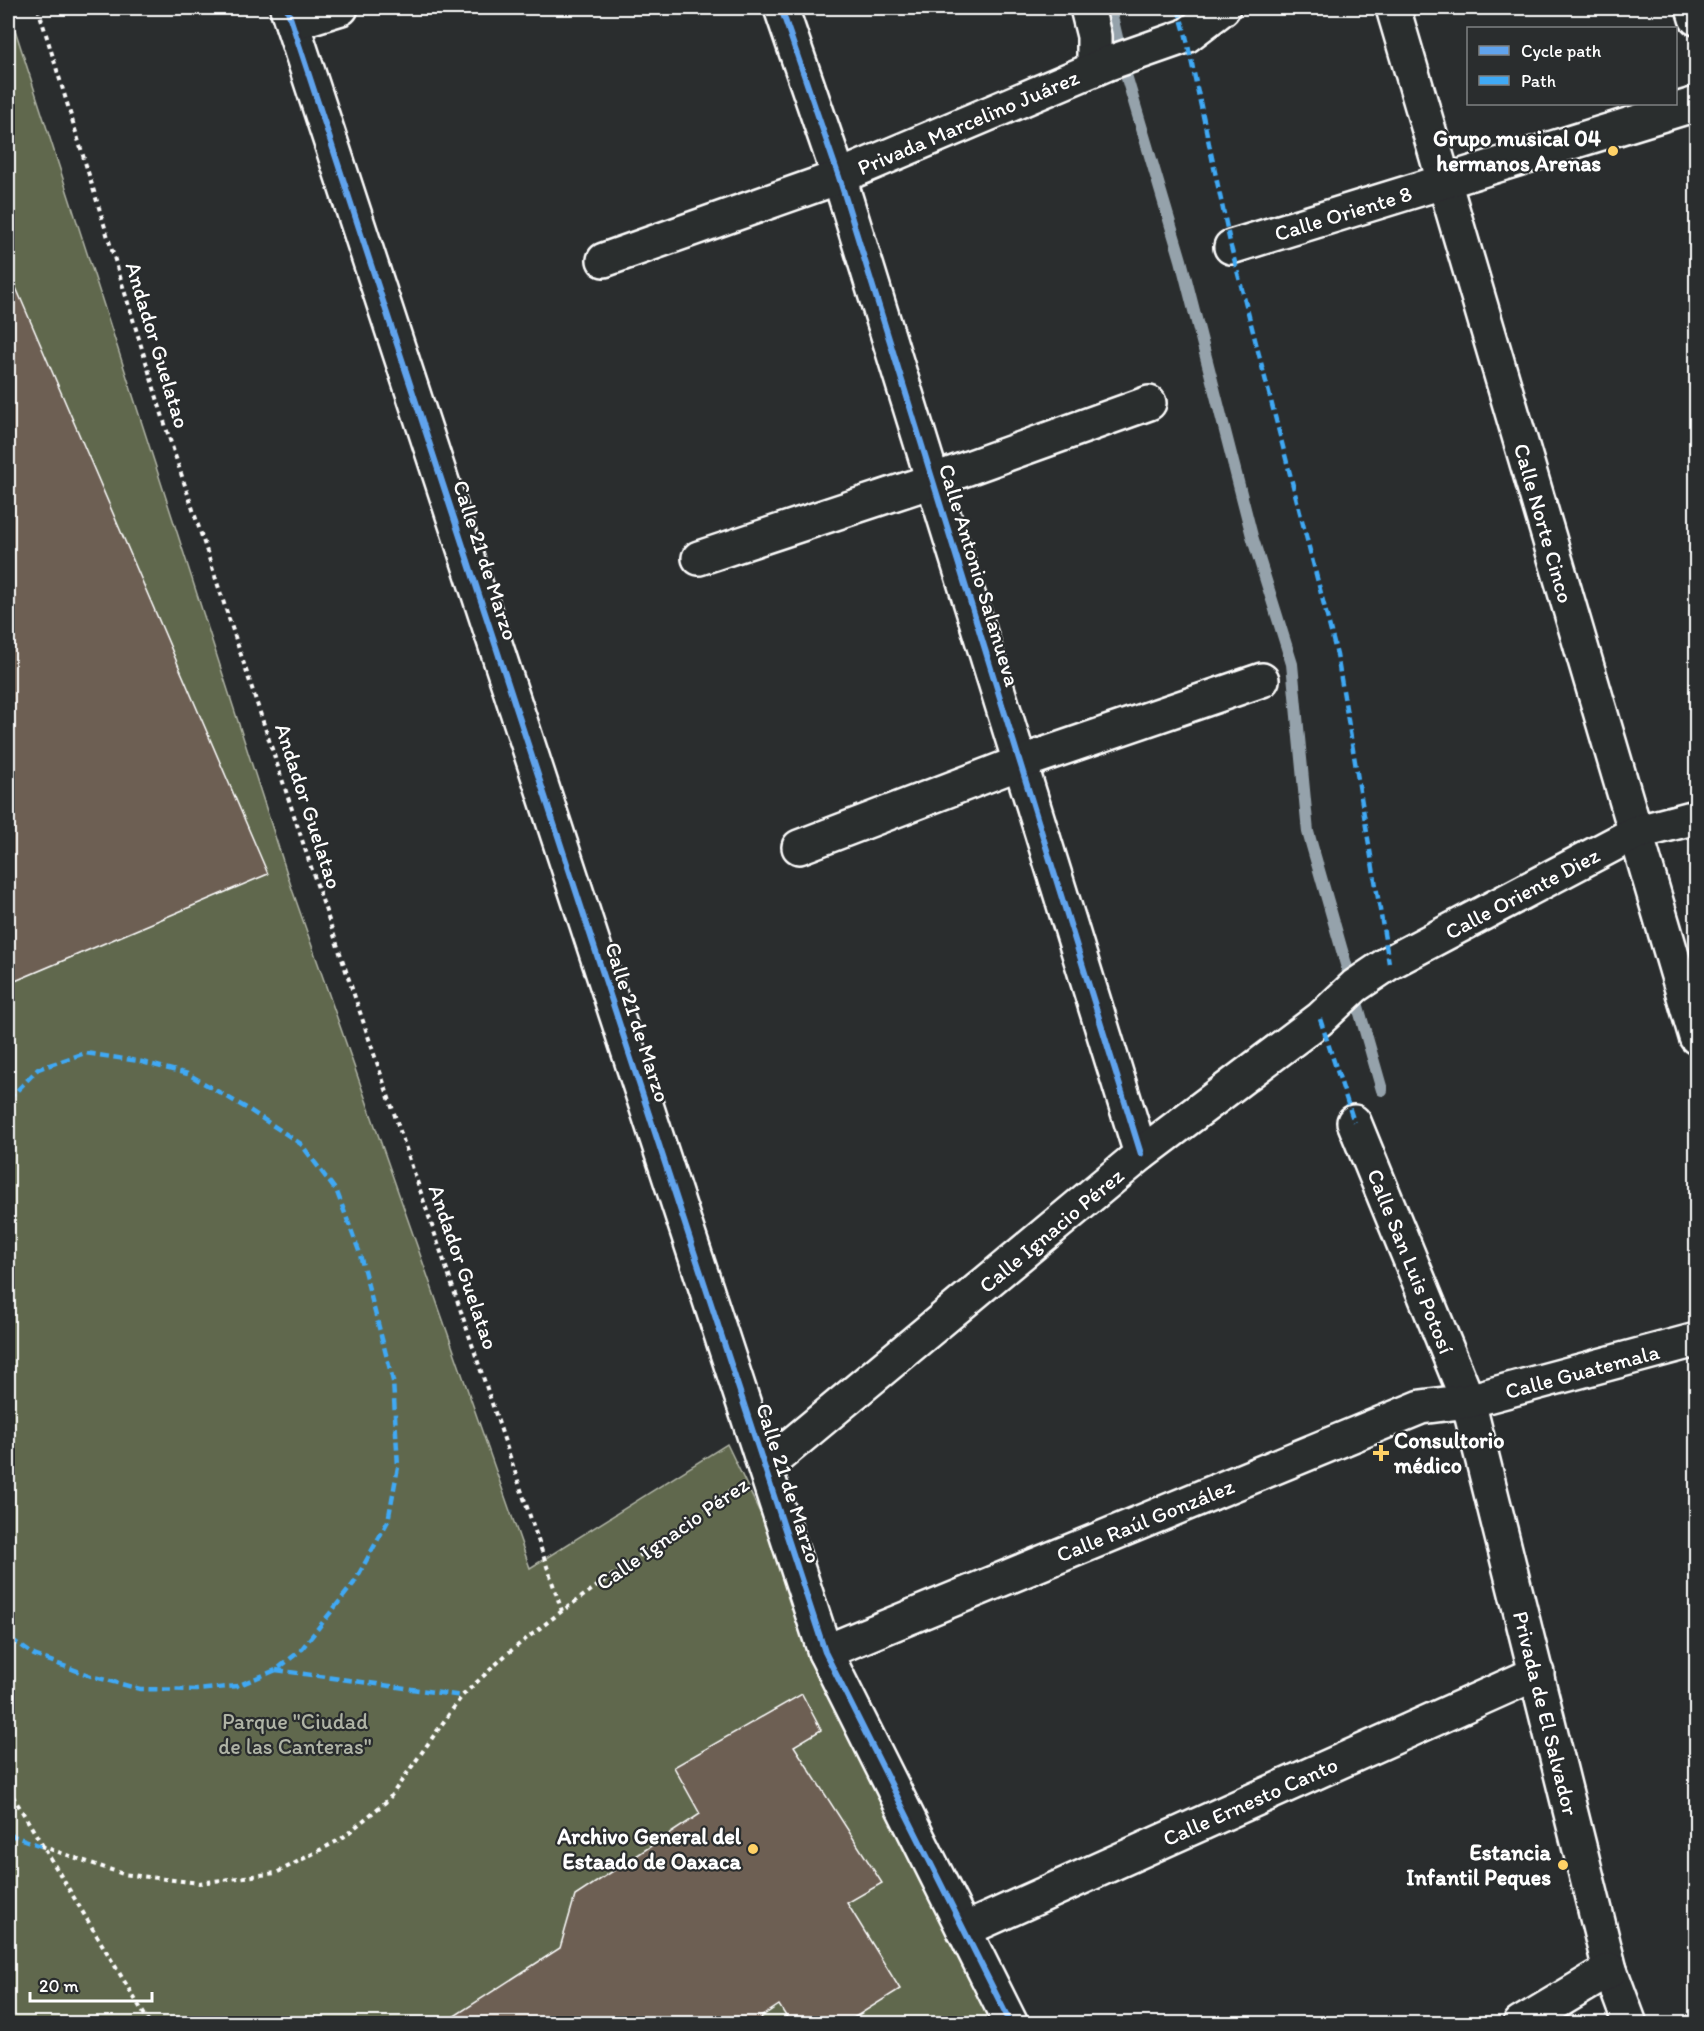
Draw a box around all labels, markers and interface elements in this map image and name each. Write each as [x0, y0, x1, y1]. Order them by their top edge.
legend [1467, 27, 1677, 105]
text: Cycle path [1521, 40, 1602, 62]
street label: Privada Marcelino Juárez [853, 64, 1083, 181]
text: Path [1521, 70, 1556, 92]
place label: Grupo musical 04 hermanos Arenas [1433, 125, 1602, 177]
marker: Grupo musical 04 hermanos Arenas [1606, 144, 1620, 158]
street label: Calle Oriente 8 [1271, 180, 1415, 247]
street label: Andador Guelatao [119, 259, 196, 432]
street label: Calle Norte Cinco [1508, 440, 1579, 606]
street label: Calle Antonio Salanueva [933, 461, 1026, 690]
street label: Calle 21 de Marzo [447, 477, 524, 643]
street label: Andador Guelatao [269, 720, 348, 892]
street label: Calle Oriente Diez [1440, 841, 1604, 946]
street label: Calle 21 de Marzo [599, 939, 676, 1105]
street label: Calle Ignacio Pérez [974, 1162, 1129, 1299]
street label: Calle San Luis Potosí [1361, 1165, 1460, 1358]
street label: Andador Guelatao [423, 1181, 504, 1353]
street label: Calle Guatemala [1502, 1338, 1663, 1405]
street label: Calle 21 de Marzo [750, 1400, 827, 1566]
place label: Consultorio médico [1393, 1427, 1504, 1479]
marker: Consultorio médico [1372, 1444, 1390, 1462]
street label: Calle Ignacio Pérez [591, 1471, 754, 1596]
street label: Calle Raúl González [1052, 1473, 1238, 1568]
street label: Privada de El Salvador [1507, 1608, 1584, 1818]
park label: Parque "Ciudad de las Canteras" [218, 1708, 372, 1760]
street label: Calle Ernesto Canto [1159, 1751, 1342, 1852]
place label: Archivo General del Estaado de Oaxaca [556, 1823, 742, 1875]
place label: Estancia Infantil Peques [1406, 1839, 1552, 1891]
marker: Archivo General del Estaado de Oaxaca [746, 1842, 760, 1856]
marker: Estancia Infantil Peques [1556, 1858, 1570, 1872]
scale bar [30, 1965, 152, 2003]
text: 20 m [39, 1975, 79, 1997]

